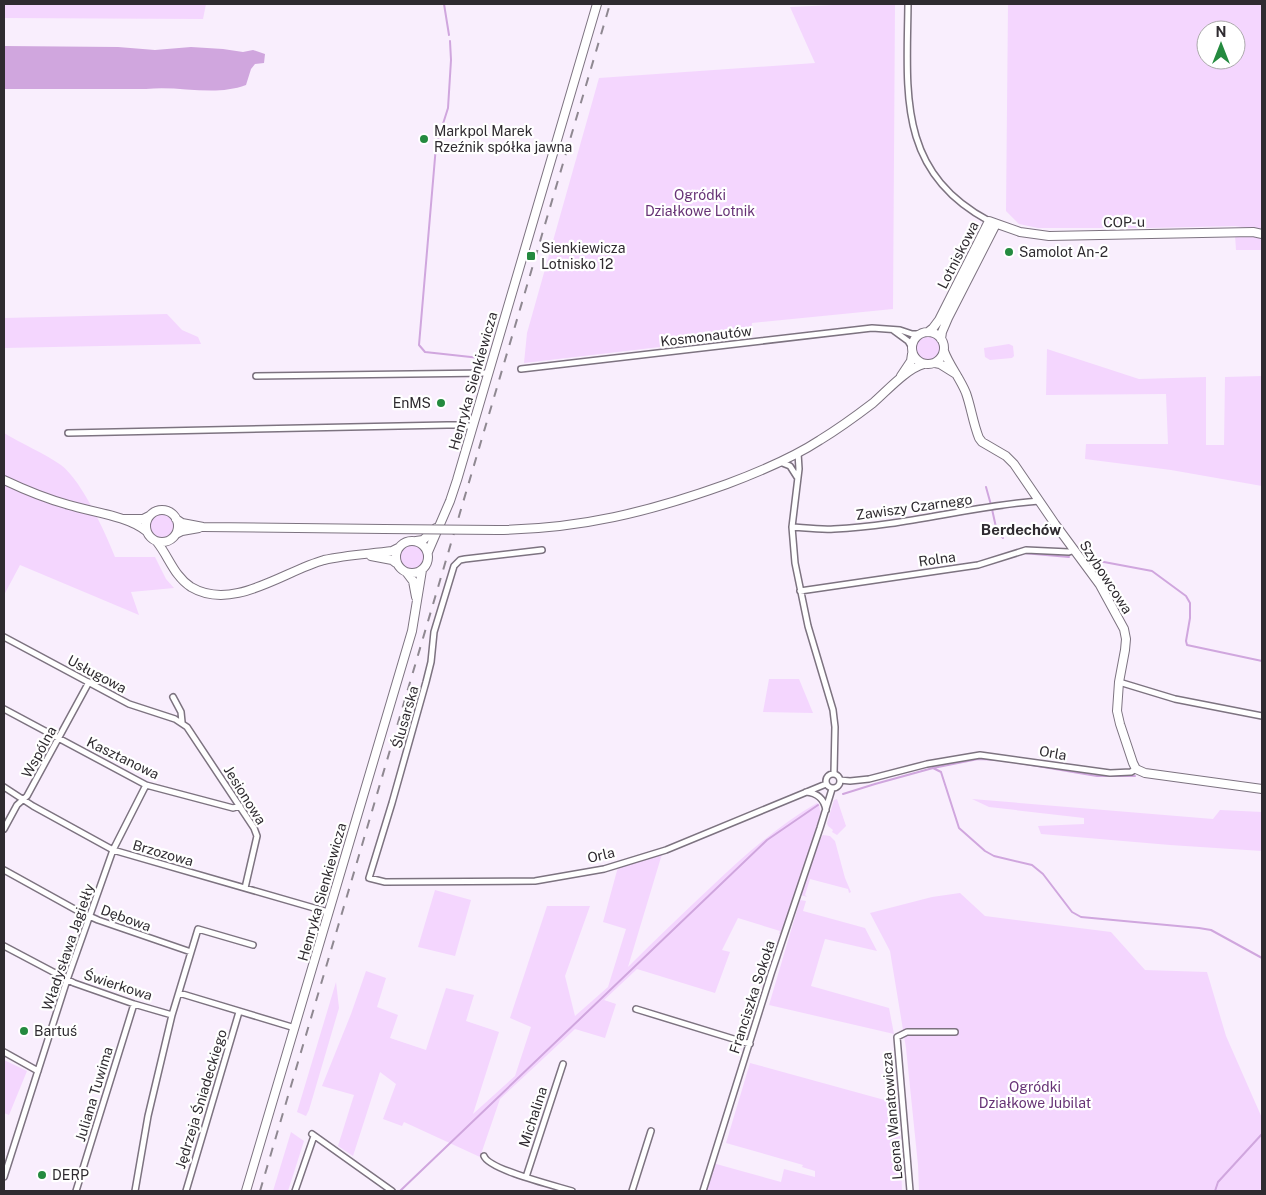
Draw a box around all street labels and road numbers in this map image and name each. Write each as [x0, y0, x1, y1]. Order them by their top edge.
street label: COP-u [1103, 214, 1145, 230]
street label: Lotniskowa [934, 219, 982, 291]
street label: Henryka Sienkiewicza [446, 310, 500, 452]
street label: Kosmonautów [659, 322, 753, 350]
street label: Zawiszy Czarnego [855, 491, 973, 523]
street label: Szybowcowa [1076, 537, 1136, 617]
street label: Rolna [918, 548, 956, 570]
street label: Usługowa [65, 652, 129, 696]
street label: Ślusarska [387, 683, 422, 750]
street label: Wspólna [18, 723, 60, 781]
street label: Kasztanowa [84, 734, 162, 782]
street label: Orla [1038, 743, 1068, 763]
street label: Jesionowa [221, 763, 269, 827]
street label: Henryka Sienkiewicza [295, 821, 349, 963]
street label: Brzozowa [131, 837, 195, 869]
street label: Orla [586, 844, 616, 866]
street label: Władysława Jagiełły [39, 881, 97, 1012]
street label: Dębowa [99, 902, 153, 934]
street label: Franciszka Sokoła [726, 938, 778, 1056]
street label: Świerkowa [82, 965, 155, 1004]
street label: Jędrzeja Śniadeckiego [170, 1027, 230, 1171]
street label: Juliana Tuwima [72, 1045, 116, 1143]
street label: Leona Wanatowicza [878, 1052, 906, 1180]
street label: Michalina [516, 1085, 550, 1149]

